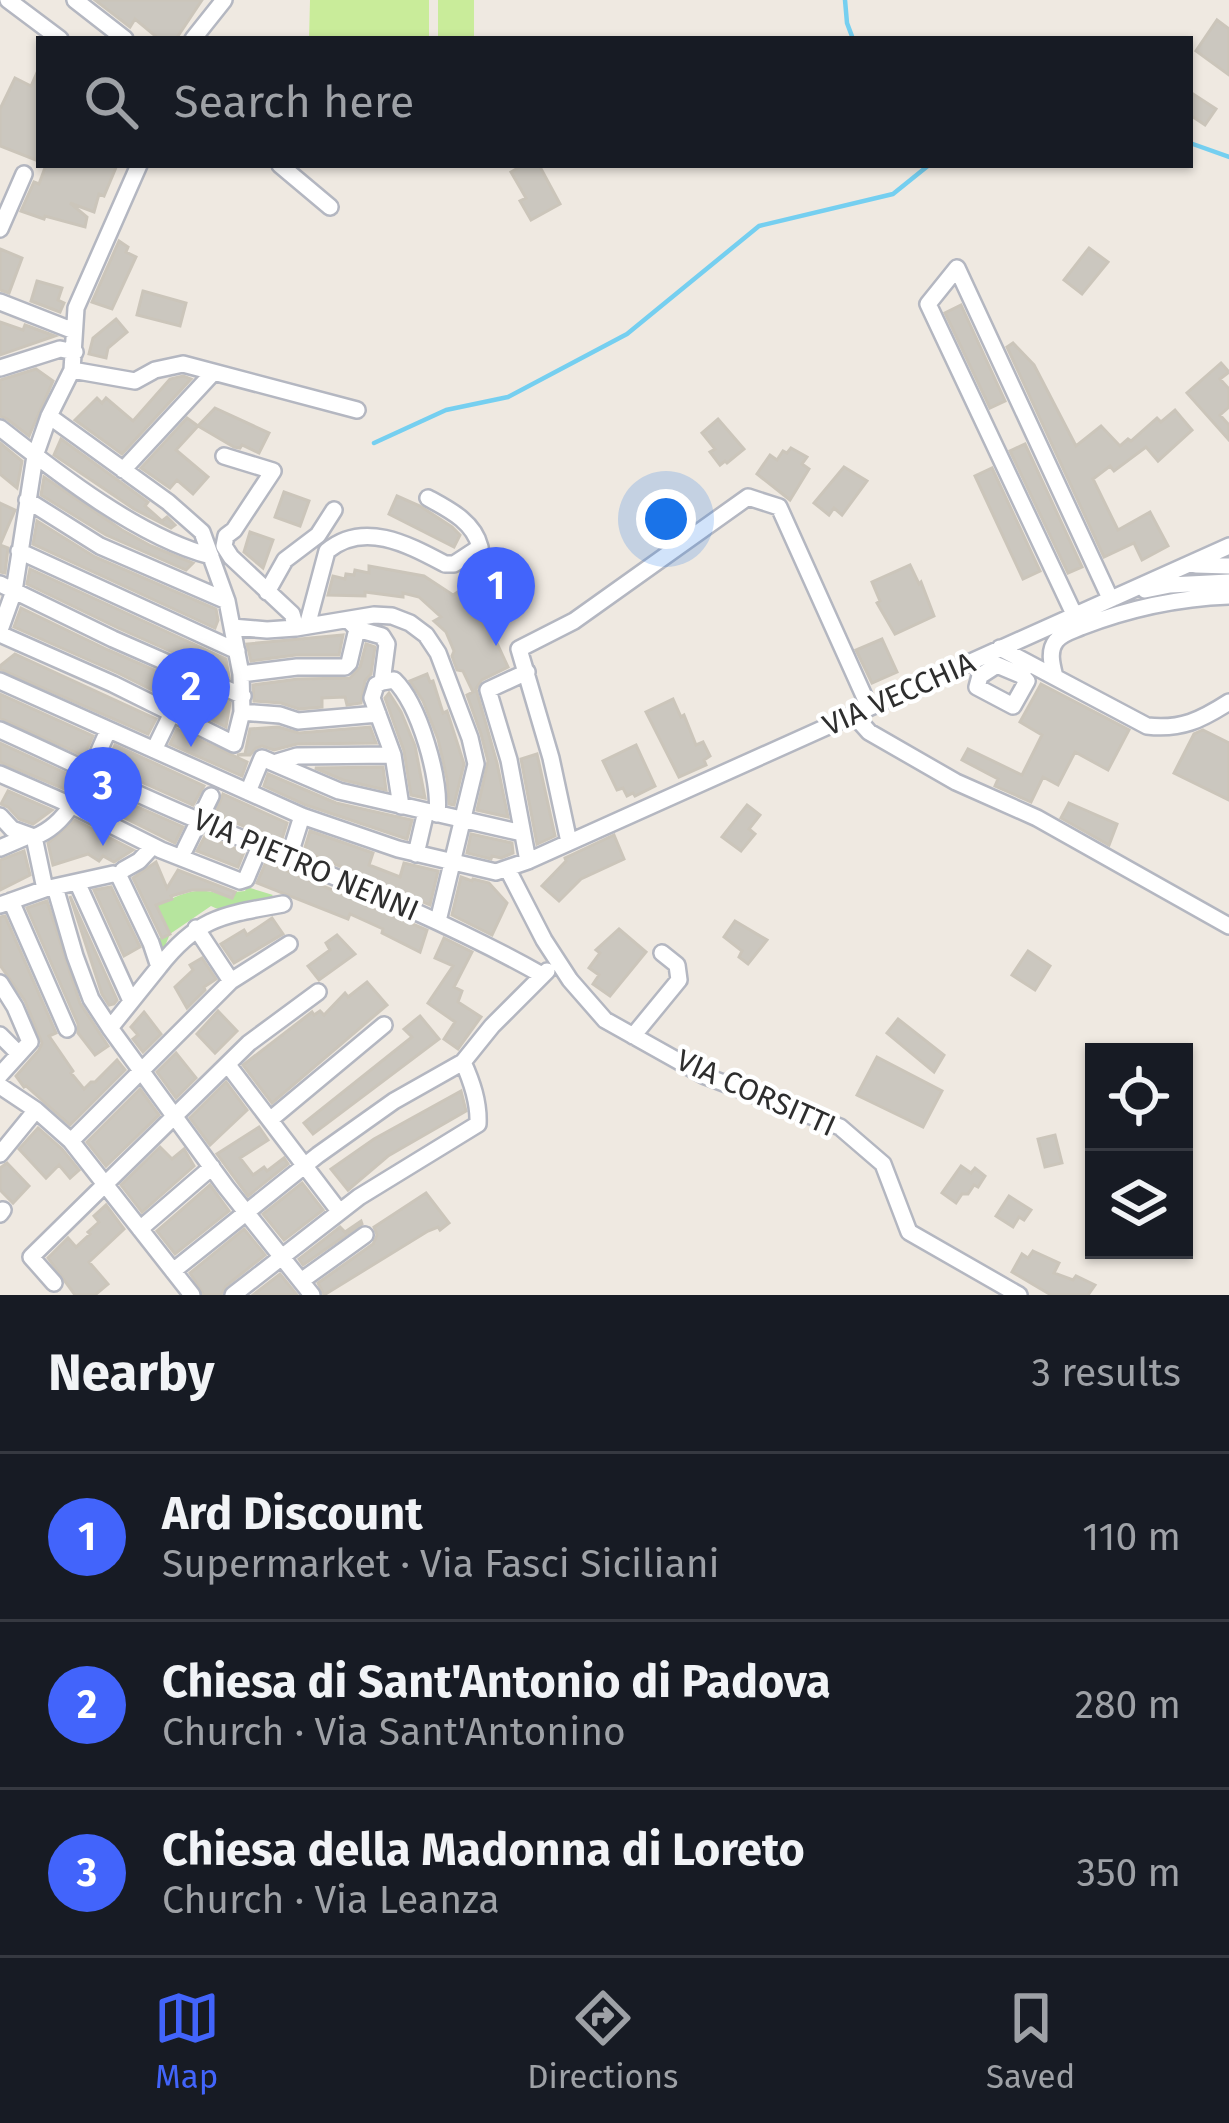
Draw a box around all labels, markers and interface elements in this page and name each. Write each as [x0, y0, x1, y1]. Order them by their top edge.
search box [36, 36, 1193, 168]
icon: search [78, 69, 144, 135]
text: Search here [174, 75, 414, 129]
your location [636, 489, 696, 549]
pin: 1 [457, 547, 535, 646]
street label: VIA VECCHIA [817, 644, 981, 743]
pin: 2 [152, 648, 230, 747]
pin: 3 [64, 747, 142, 846]
street label: VIA PIETRO NENNI [188, 801, 424, 929]
street label: VIA CORSITTI [671, 1042, 841, 1144]
map controls [1085, 1043, 1193, 1259]
button: locate [1085, 1043, 1193, 1151]
button: layers [1085, 1151, 1193, 1259]
text: Nearby [48, 1342, 214, 1404]
text: 3 results [1031, 1350, 1181, 1396]
text: Ard Discount [162, 1487, 423, 1541]
text: 1 [78, 1514, 96, 1560]
text: 110 m [1082, 1514, 1181, 1560]
text: Supermarket · Via Fasci Siciliani [162, 1541, 720, 1587]
text: Chiesa di Sant'Antonio di Padova [162, 1655, 831, 1709]
text: 2 [77, 1682, 97, 1728]
text: 280 m [1075, 1682, 1181, 1728]
text: Church · Via Sant'Antonino [162, 1709, 626, 1755]
text: Chiesa della Madonna di Loreto [162, 1823, 805, 1877]
text: 3 [77, 1850, 97, 1896]
text: 350 m [1076, 1850, 1181, 1896]
text: Church · Via Leanza [162, 1877, 500, 1923]
tab: Map [154, 1985, 220, 2097]
tab: Directions [527, 1985, 679, 2097]
tab: Saved [986, 1985, 1075, 2097]

